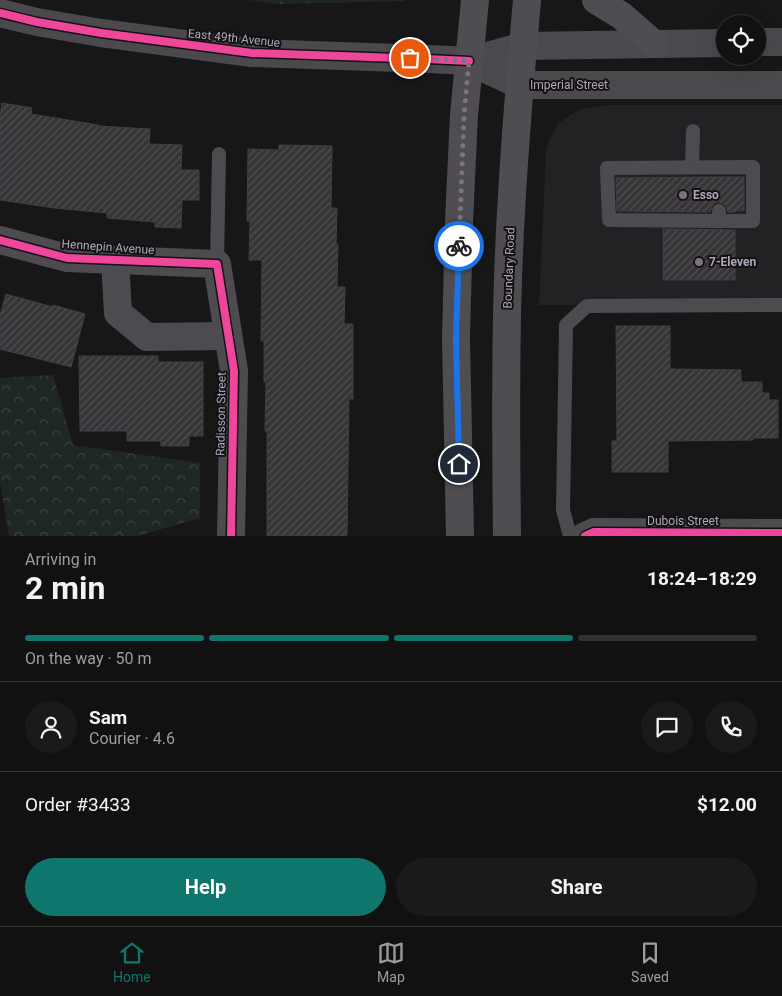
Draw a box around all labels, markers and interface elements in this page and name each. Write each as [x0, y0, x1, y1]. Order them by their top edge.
map controls [716, 15, 766, 65]
button: locate [716, 15, 766, 65]
street label: East 49th Avenue [187, 26, 281, 50]
pin [389, 37, 431, 79]
icon: bag [396, 44, 424, 72]
street label: Imperial Street [530, 78, 608, 92]
place label: Esso [693, 188, 719, 202]
marker: Esso [677, 189, 689, 201]
courier [434, 221, 484, 271]
street label: Boundary Road [501, 227, 517, 309]
icon: bike [445, 232, 473, 260]
street label: Hennepin Avenue [61, 237, 155, 257]
place label: 7-Eleven [709, 255, 756, 269]
marker: 7-Eleven [693, 256, 705, 268]
street label: Radisson Street [213, 372, 229, 456]
pin [438, 443, 480, 485]
icon: home [445, 450, 473, 478]
street label: Dubois Street [647, 514, 719, 528]
text: Arriving in [25, 550, 96, 569]
text: 18:24–18:29 [647, 567, 757, 590]
text: 2 min [25, 569, 105, 607]
text: On the way · 50 m [25, 649, 152, 668]
button: person [25, 701, 77, 753]
button: chat [641, 701, 693, 753]
button: phone [705, 701, 757, 753]
text: Sam [89, 706, 127, 729]
text: Courier · 4.6 [89, 729, 175, 748]
text: Order #3433 [25, 793, 131, 816]
text: $12.00 [697, 793, 757, 816]
button: Help [25, 858, 386, 916]
button: Share [396, 858, 757, 916]
tab: Home [113, 939, 151, 985]
tab: Map [377, 939, 405, 985]
tab: Saved [631, 939, 669, 985]

